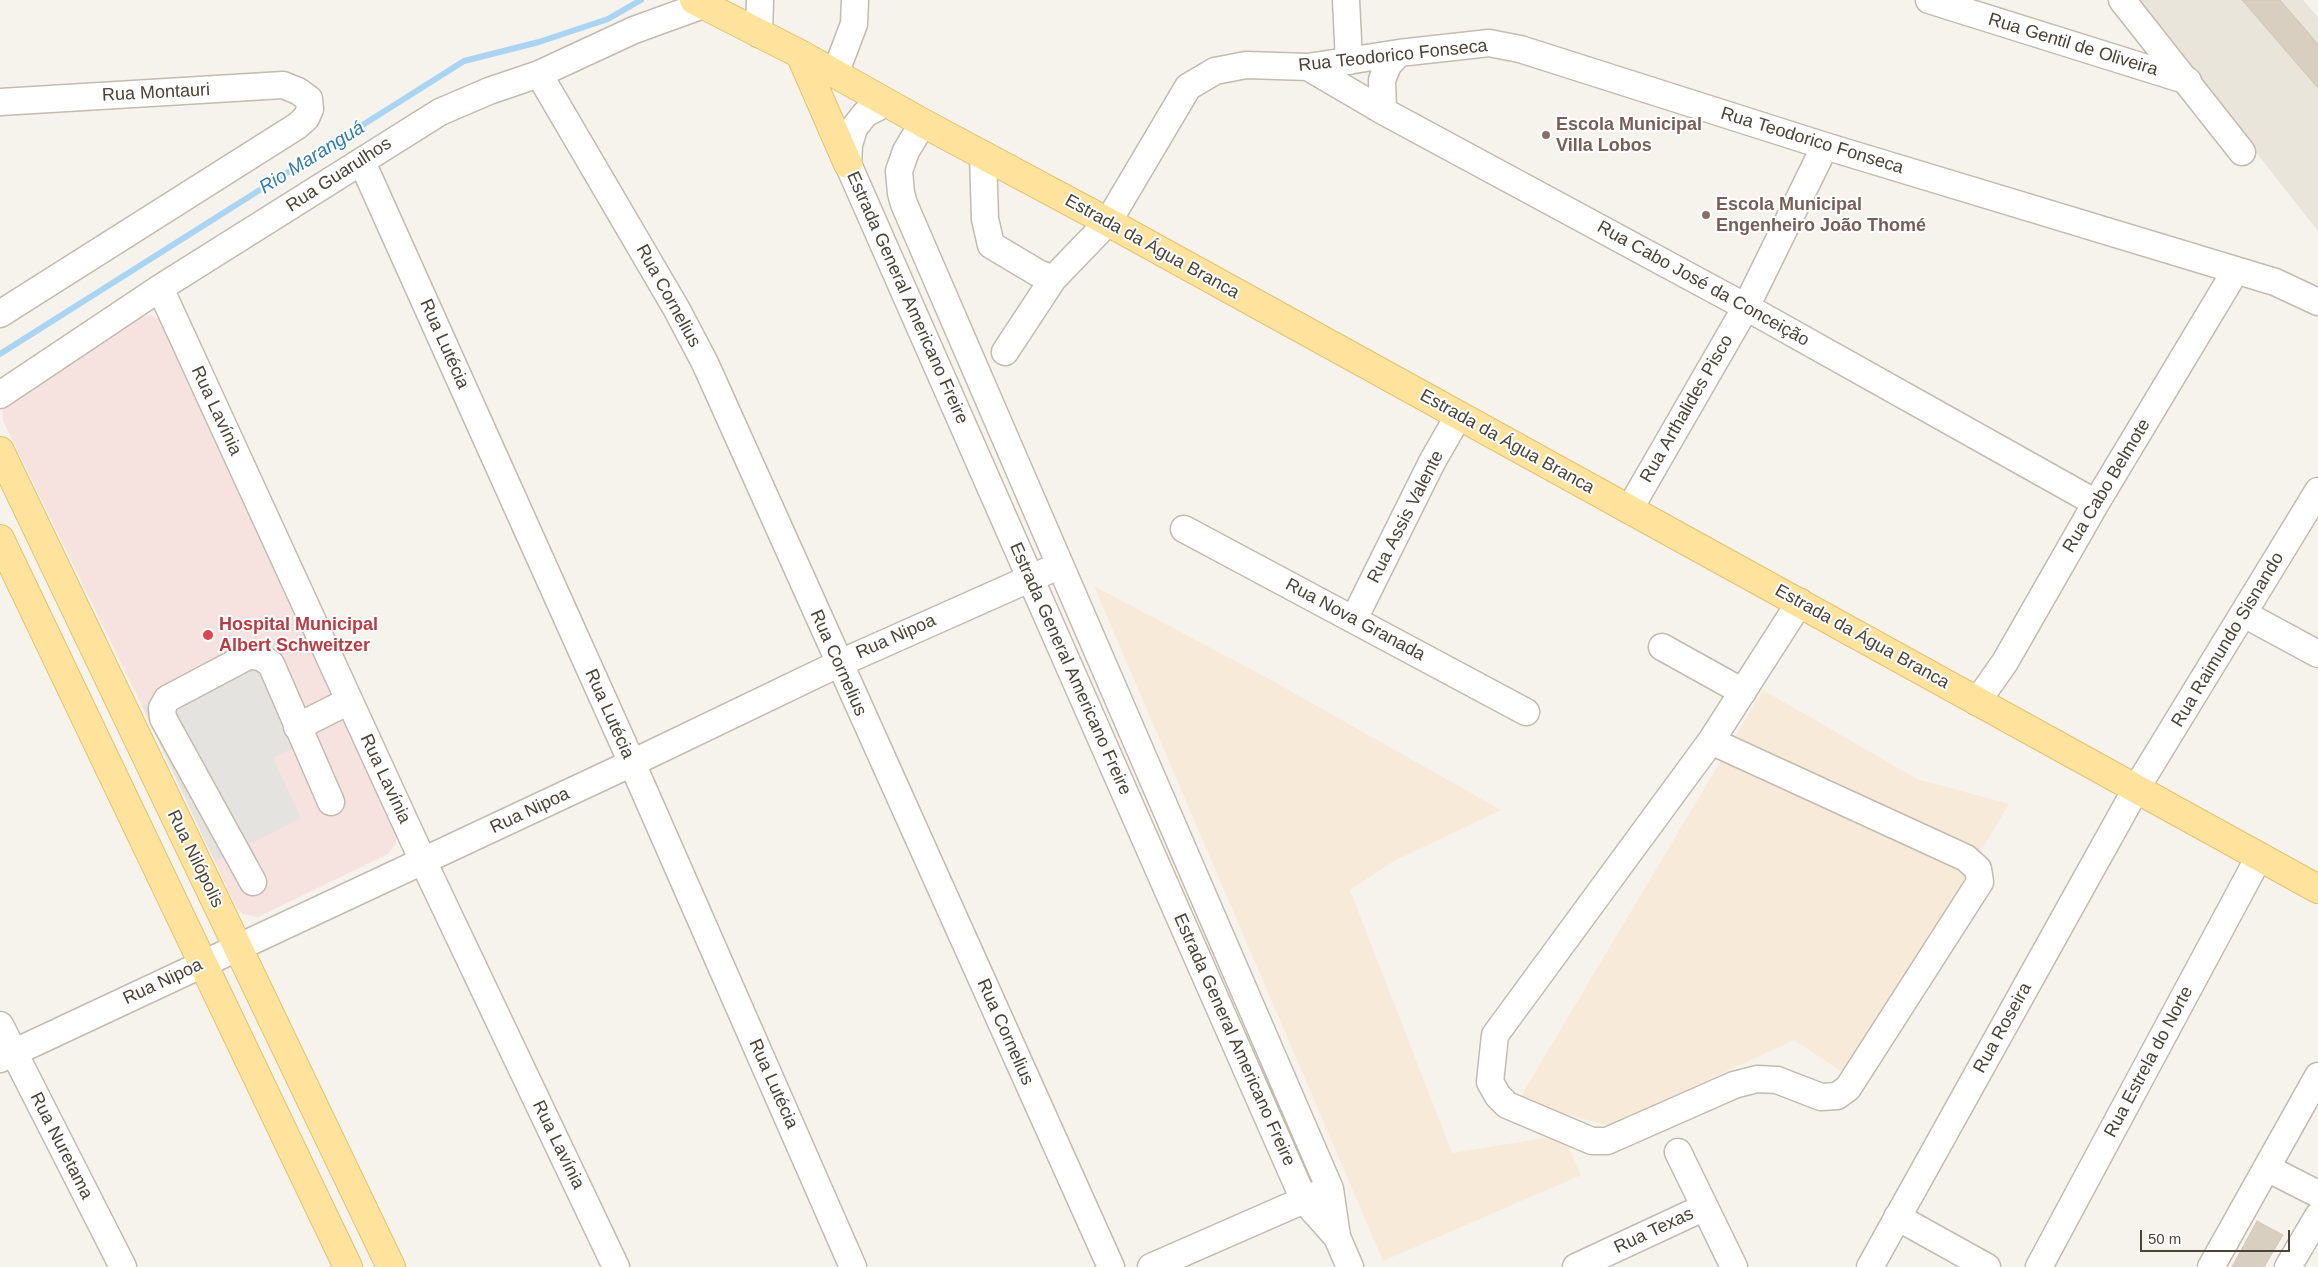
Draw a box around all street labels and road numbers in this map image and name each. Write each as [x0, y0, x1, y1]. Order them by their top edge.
street label: Rua Gentil de Oliveira [1986, 9, 2160, 81]
street label: Rua Teodorico Fonseca [1297, 35, 1489, 77]
street label: Rua Montauri [101, 79, 211, 107]
street label: Rua Teodorico Fonseca [1718, 103, 1906, 179]
street label: Rua Guarulhos [282, 133, 396, 217]
street label: Estrada General Americano Freire [841, 168, 973, 428]
street label: Estrada da Água Branca [1061, 190, 1243, 304]
street label: Rua Cabo José da Conceição [1593, 217, 1813, 351]
street label: Rua Cornelius [631, 241, 705, 351]
street label: Rua Lutécia [415, 296, 473, 392]
street label: Rua Arthalides Pisco [1636, 331, 1738, 487]
street label: Rua Lavínia [186, 363, 246, 459]
street label: Estrada da Água Branca [1416, 385, 1598, 499]
street label: Rua Cabo Belmote [2059, 415, 2155, 557]
street label: Rua Assis Valente [1363, 447, 1449, 587]
street label: Estrada General Americano Freire [1004, 539, 1136, 799]
street label: Rua Raimundo Sisnando [2167, 549, 2289, 731]
street label: Rua Nova Granada [1281, 574, 1429, 666]
street label: Estrada da Água Branca [1771, 580, 1953, 694]
street label: Rua Cornelius [805, 607, 871, 719]
street label: Rua Nipoa [853, 610, 939, 664]
street label: Rua Lutécia [580, 666, 638, 762]
street label: Rua Lavínia [355, 731, 415, 827]
street label: Rua Nipoa [487, 783, 573, 839]
street label: Rua Nilópolis [162, 807, 228, 911]
street label: Estrada General Americano Freire [1168, 910, 1300, 1170]
street label: Rua Nipoa [120, 954, 206, 1010]
street label: Rua Cornelius [972, 976, 1038, 1088]
street label: Rua Roseira [1969, 979, 2037, 1077]
street label: Rua Estrela do Norte [2100, 983, 2198, 1141]
street label: Rua Lutécia [744, 1036, 802, 1132]
street label: Rua Nuretama [25, 1089, 97, 1203]
street label: Rua Lavínia [527, 1097, 589, 1193]
street label: Rua Texas [1611, 1203, 1697, 1259]

